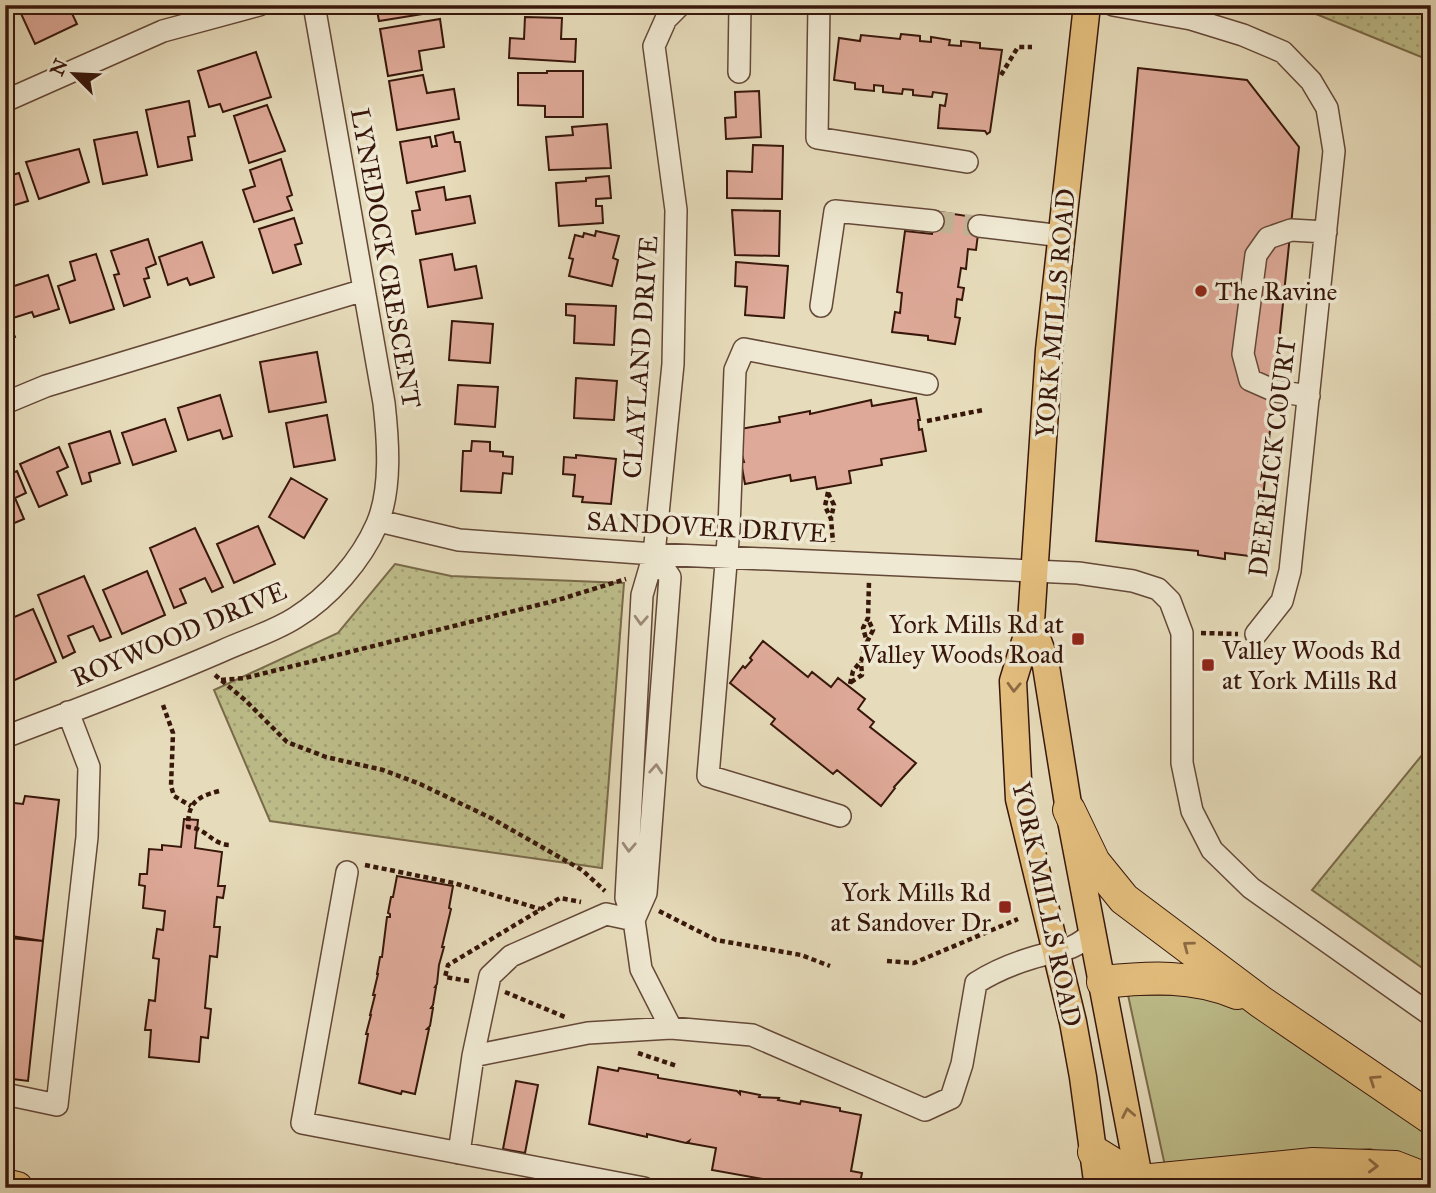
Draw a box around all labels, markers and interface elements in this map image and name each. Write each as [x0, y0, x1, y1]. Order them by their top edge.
north arrow [38, 38, 108, 108]
text: N [45, 55, 73, 79]
street label: LYNEDOCK CRESCENT [344, 106, 428, 411]
street label: YORK MILLS ROAD [1028, 187, 1082, 439]
street label: CLAYLAND DRIVE [616, 234, 664, 480]
place label: The Ravine [1215, 275, 1337, 307]
marker: The Ravine [1193, 283, 1209, 299]
street label: DEERLICK COURT [1241, 335, 1303, 579]
street label: SANDOVER DRIVE [586, 505, 828, 549]
street label: ROYWOOD DRIVE [67, 574, 291, 694]
place label: York Mills Rd at Valley Woods Road [860, 608, 1064, 670]
one-way arrow [633, 615, 648, 626]
marker: York Mills Rd at Valley Woods Road [1070, 631, 1086, 647]
place label: Valley Woods Rd at York Mills Rd [1221, 634, 1401, 696]
marker: Valley Woods Rd at York Mills Rd [1200, 657, 1216, 673]
one-way arrow [1007, 682, 1022, 693]
one-way arrow [648, 763, 663, 774]
street label: YORK MILLS ROAD [1005, 778, 1089, 1030]
one-way arrow [622, 842, 637, 853]
place label: York Mills Rd at Sandover Dr [830, 876, 991, 938]
marker: York Mills Rd at Sandover Dr [997, 899, 1013, 915]
one-way arrow [1183, 941, 1196, 954]
one-way arrow [1369, 1075, 1382, 1088]
one-way arrow [1121, 1108, 1136, 1119]
one-way arrow [1368, 1159, 1379, 1174]

